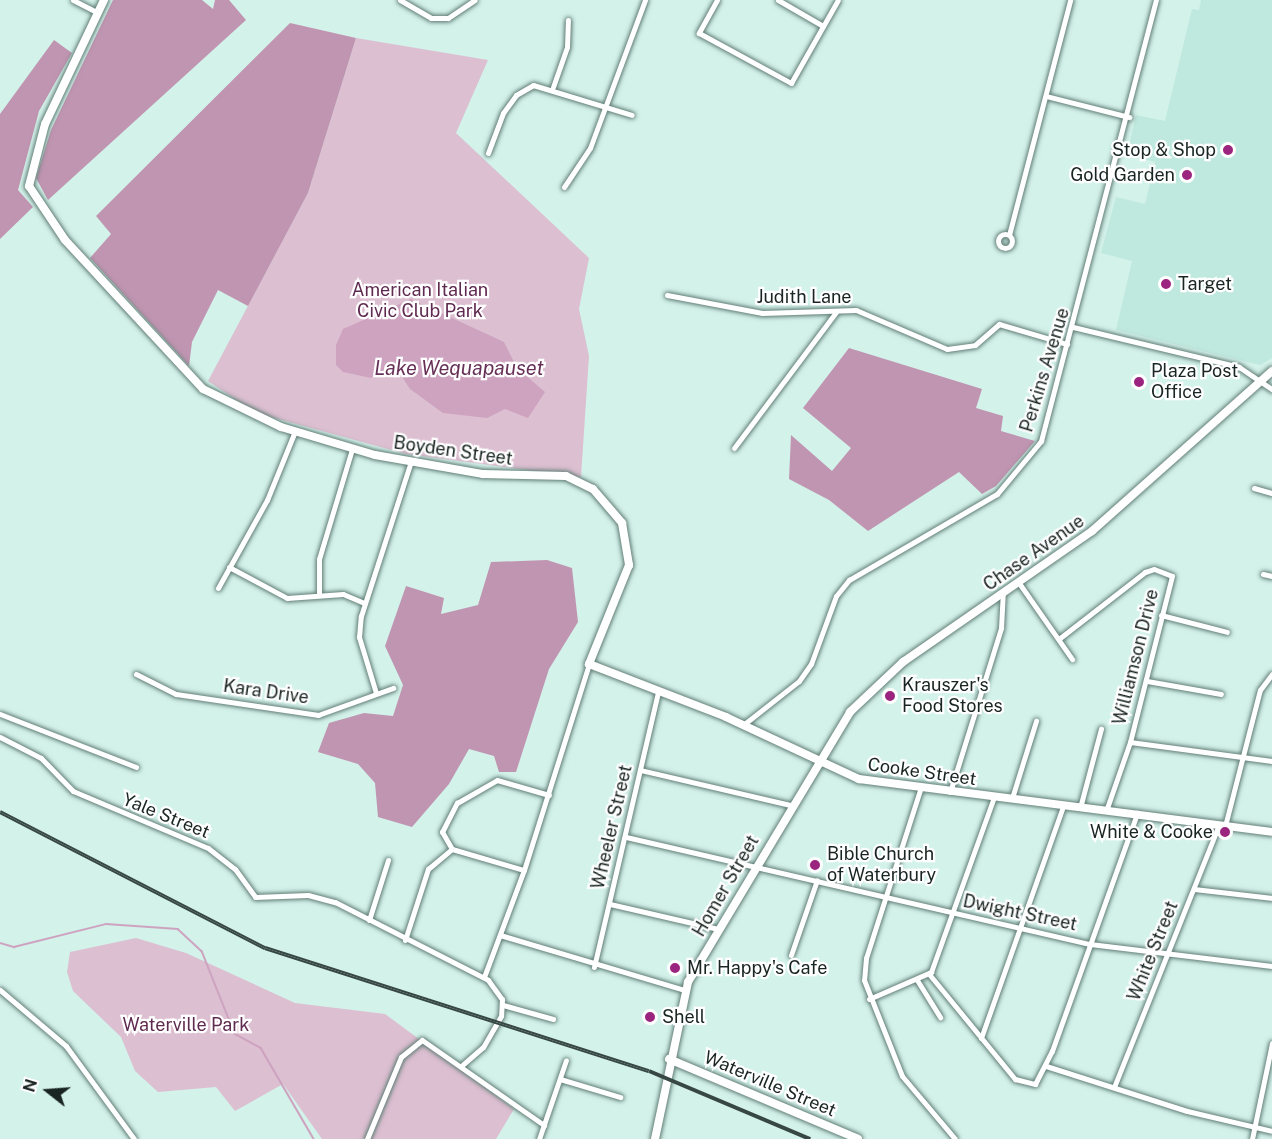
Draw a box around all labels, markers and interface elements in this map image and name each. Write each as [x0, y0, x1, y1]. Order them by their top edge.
place label: Stop & Shop [1112, 139, 1216, 161]
marker: Stop & Shop [1221, 143, 1235, 157]
place label: Gold Garden [1070, 164, 1175, 186]
marker: Gold Garden [1180, 168, 1194, 182]
place label: Target [1178, 273, 1232, 295]
marker: Target [1159, 277, 1173, 291]
park label: American Italian Civic Club Park [352, 280, 488, 322]
street label: Judith Lane [756, 286, 852, 308]
street label: Perkins Avenue [1016, 305, 1074, 435]
water label: Lake Wequapauset [374, 356, 544, 380]
place label: Plaza Post Office [1151, 361, 1238, 404]
marker: Plaza Post Office [1132, 375, 1146, 389]
street label: Boyden Street [392, 432, 514, 470]
street label: Chase Avenue [979, 510, 1089, 596]
street label: Williamson Drive [1109, 587, 1163, 727]
street label: Kara Drive [222, 675, 310, 709]
place label: Krauszer's Food Stores [902, 675, 1003, 718]
marker: Krauszer's Food Stores [883, 689, 897, 703]
street label: Cooke Street [866, 754, 978, 790]
street label: Wheeler Street [587, 763, 637, 891]
street label: Yale Street [119, 789, 213, 843]
place label: White & Cooke [1090, 821, 1213, 843]
marker: White & Cooke [1218, 825, 1232, 839]
street label: Homer Street [688, 831, 764, 941]
place label: Bible Church of Waterbury [827, 844, 936, 886]
marker: Bible Church of Waterbury [808, 858, 822, 872]
street label: Dwight Street [961, 890, 1079, 936]
street label: White Street [1123, 898, 1183, 1004]
place label: Mr. Happy's Cafe [687, 957, 828, 979]
marker: Mr. Happy's Cafe [668, 961, 682, 975]
place label: Shell [662, 1006, 705, 1028]
marker: Shell [643, 1010, 657, 1024]
park label: Waterville Park [123, 1014, 249, 1036]
street label: Waterville Street [701, 1046, 839, 1122]
north arrow [18, 1061, 78, 1121]
text: N [19, 1077, 41, 1094]

